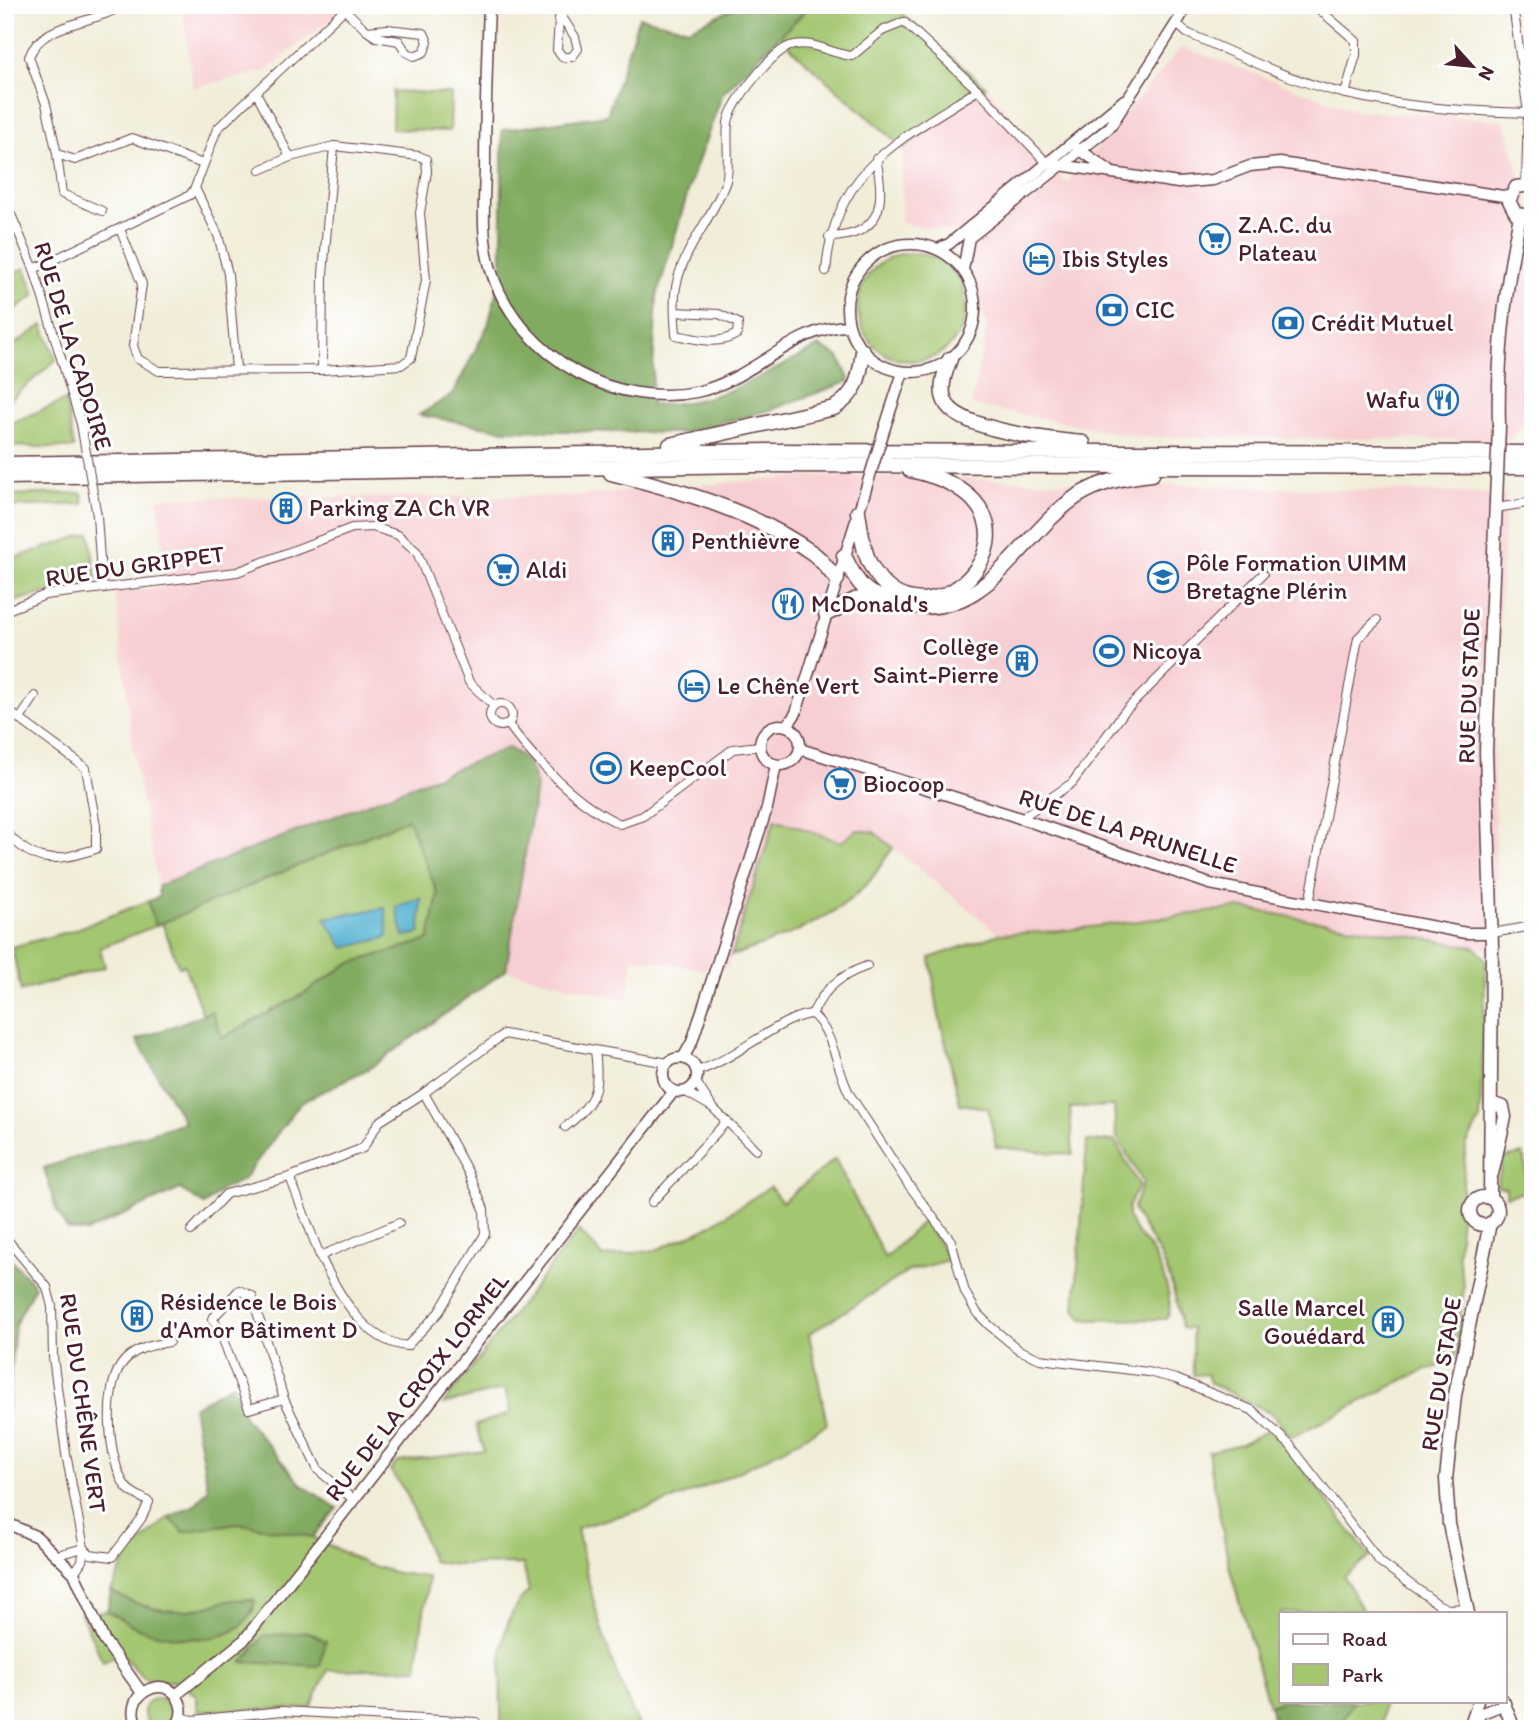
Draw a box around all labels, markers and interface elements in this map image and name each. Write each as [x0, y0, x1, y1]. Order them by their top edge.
north arrow [1436, 32, 1506, 102]
text: N [1474, 63, 1500, 84]
place label: Z.A.C. du Plateau [1238, 210, 1332, 267]
supermarket icon: Z.A.C. du Plateau [1198, 222, 1232, 256]
street label: RUE DE LA CADOIRE [28, 238, 119, 454]
hotel icon: Ibis Styles [1022, 242, 1056, 276]
place label: Ibis Styles [1062, 244, 1168, 273]
bank icon: CIC [1095, 293, 1129, 327]
place label: CIC [1135, 295, 1175, 324]
bank icon: Crédit Mutuel [1271, 306, 1305, 340]
place label: Crédit Mutuel [1311, 308, 1453, 337]
restaurant icon: Wafu [1426, 383, 1460, 417]
place label: Wafu [1366, 385, 1420, 414]
building icon: Parking ZA Ch VR [269, 491, 303, 525]
place label: Parking ZA Ch VR [309, 493, 490, 522]
building icon: Penthièvre [651, 524, 685, 558]
place label: Penthièvre [691, 526, 800, 555]
street label: RUE DU GRIPPET [44, 539, 227, 592]
place label: Pôle Formation UIMM Bretagne Plérin [1186, 548, 1407, 605]
supermarket icon: Aldi [486, 553, 520, 587]
place label: Aldi [526, 555, 567, 584]
school or university icon: Pôle Formation UIMM Bretagne Plérin [1146, 560, 1180, 594]
restaurant icon: McDonald's [771, 587, 805, 621]
place label: McDonald's [811, 589, 928, 618]
street label: RUE DU STADE [1451, 608, 1486, 764]
place label: Collège Saint-Pierre [873, 632, 999, 689]
sports icon: Nicoya [1092, 634, 1126, 668]
place label: Nicoya [1132, 636, 1202, 665]
building icon: Collège Saint-Pierre [1005, 644, 1039, 678]
hotel icon: Le Chêne Vert [677, 669, 711, 703]
place label: Le Chêne Vert [717, 671, 860, 700]
sports icon: KeepCool [589, 751, 623, 785]
place label: KeepCool [629, 753, 727, 782]
supermarket icon: Biocoop [823, 767, 857, 801]
place label: Biocoop [863, 769, 944, 798]
street label: RUE DE LA PRUNELLE [1015, 782, 1241, 879]
street label: RUE DE LA CROIX LORMEL [318, 1267, 515, 1507]
place label: Résidence le Bois d'Amor Bâtiment D [160, 1287, 358, 1344]
street label: RUE DU CHÊNE VERT [54, 1291, 113, 1515]
place label: Salle Marcel Gouédard [1238, 1293, 1365, 1350]
street label: RUE DU STADE [1414, 1295, 1467, 1453]
building icon: Résidence le Bois d'Amor Bâtiment D [120, 1299, 154, 1333]
building icon: Salle Marcel Gouédard [1371, 1305, 1405, 1339]
legend [1279, 1612, 1506, 1702]
text: Road [1342, 1626, 1388, 1651]
text: Park [1342, 1662, 1384, 1687]

